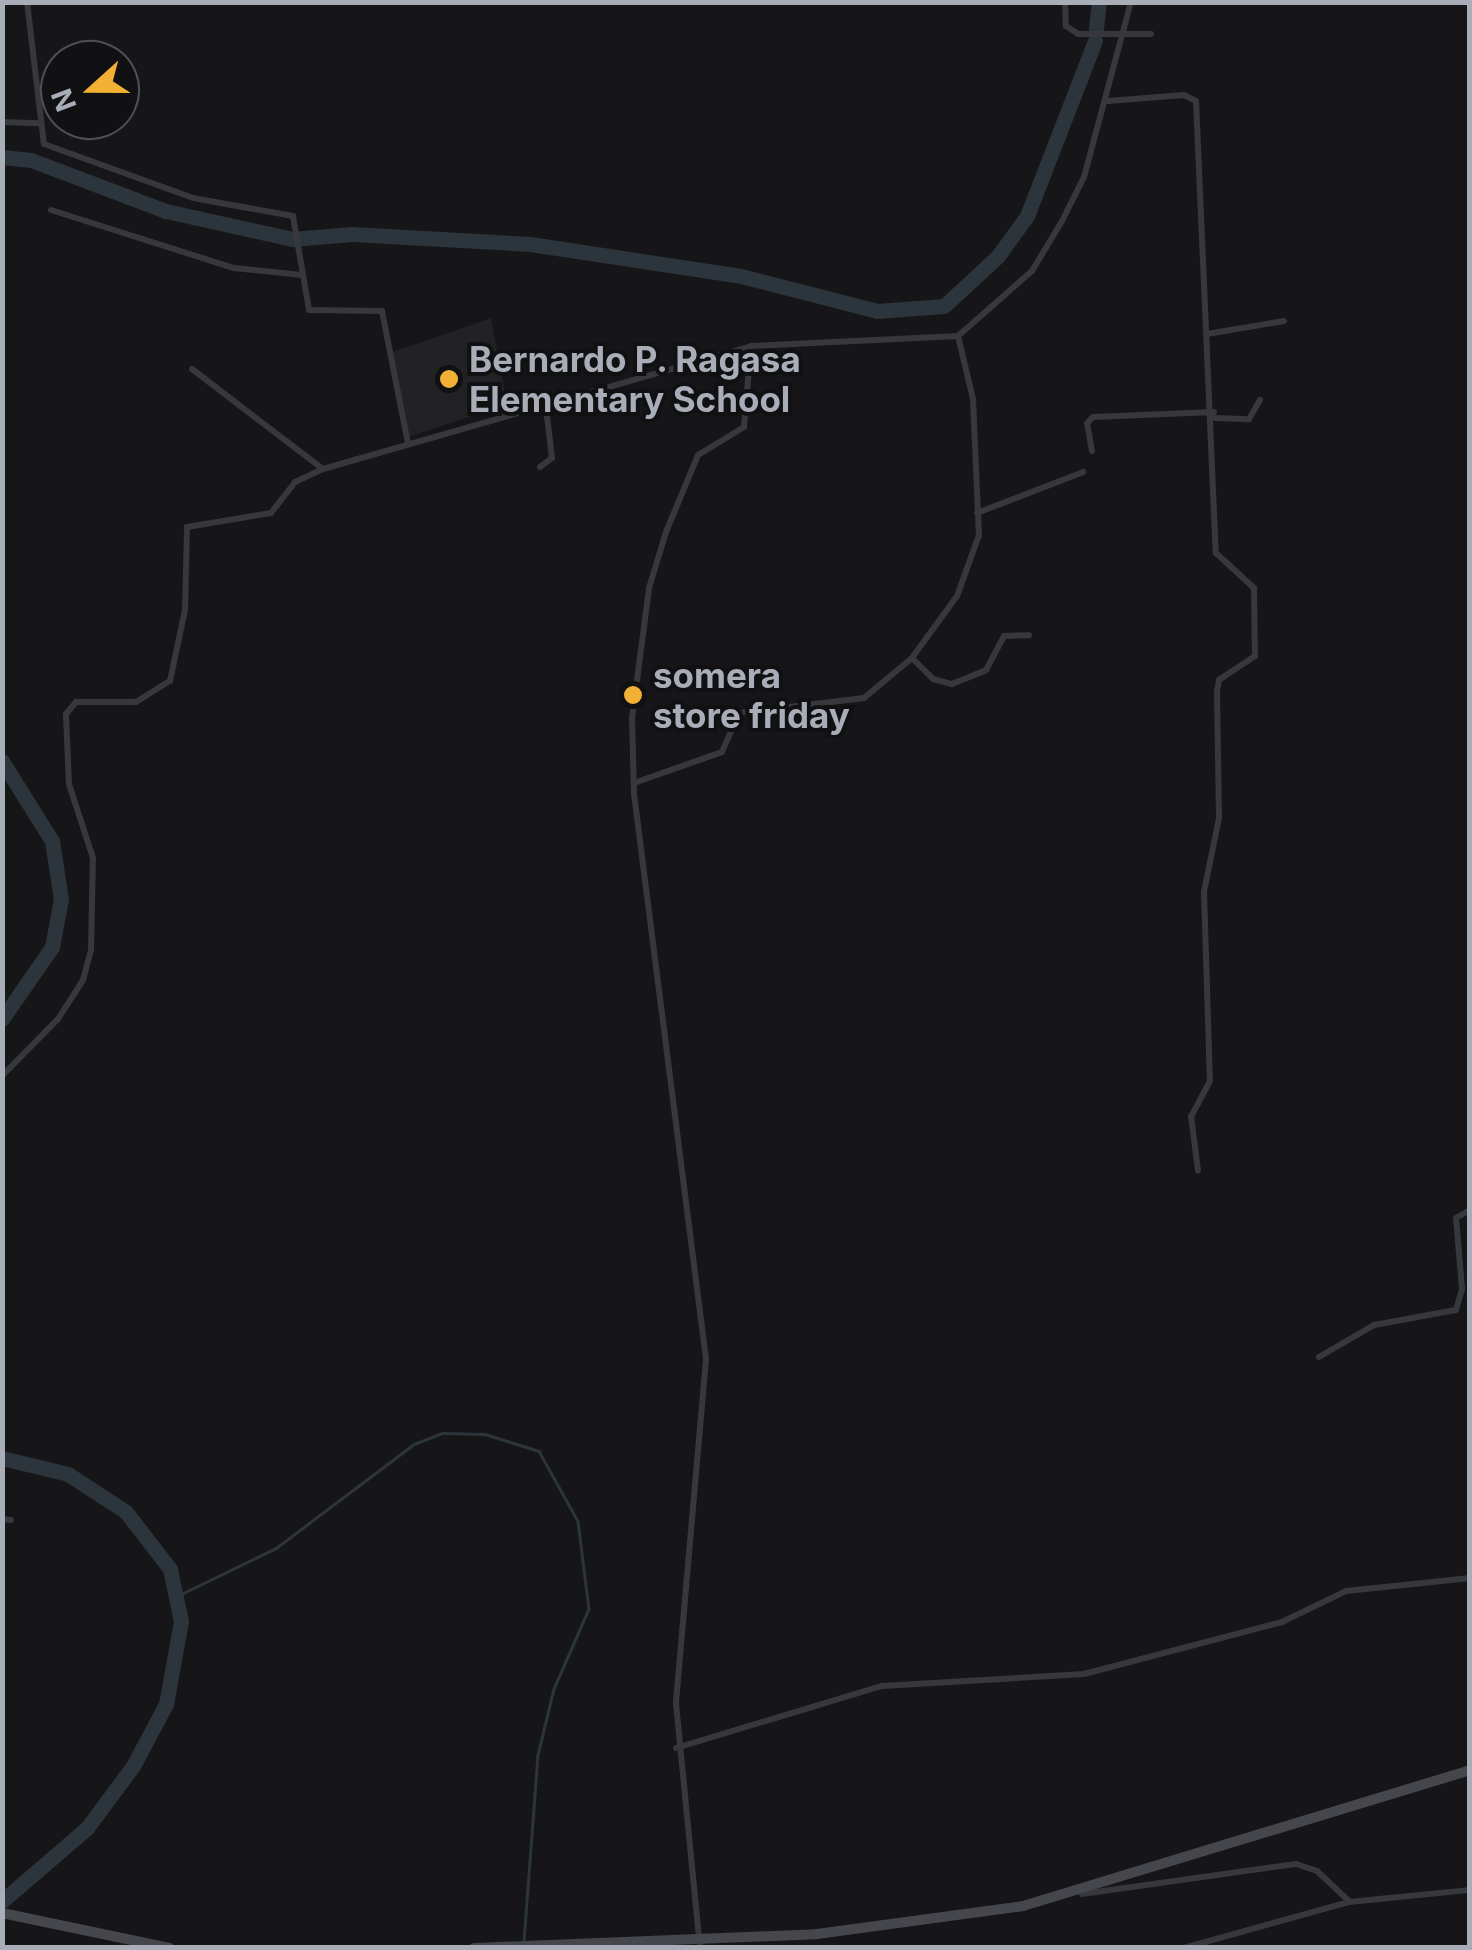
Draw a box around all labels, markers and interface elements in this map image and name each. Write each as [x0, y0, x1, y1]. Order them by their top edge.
north arrow [40, 40, 140, 140]
text: N [44, 84, 84, 116]
place label: Bernardo P. Ragasa Elementary School [469, 338, 802, 420]
marker: Bernardo P. Ragasa Elementary School [438, 368, 460, 390]
place label: somera store friday [653, 654, 850, 736]
marker: somera store friday [622, 684, 644, 706]

